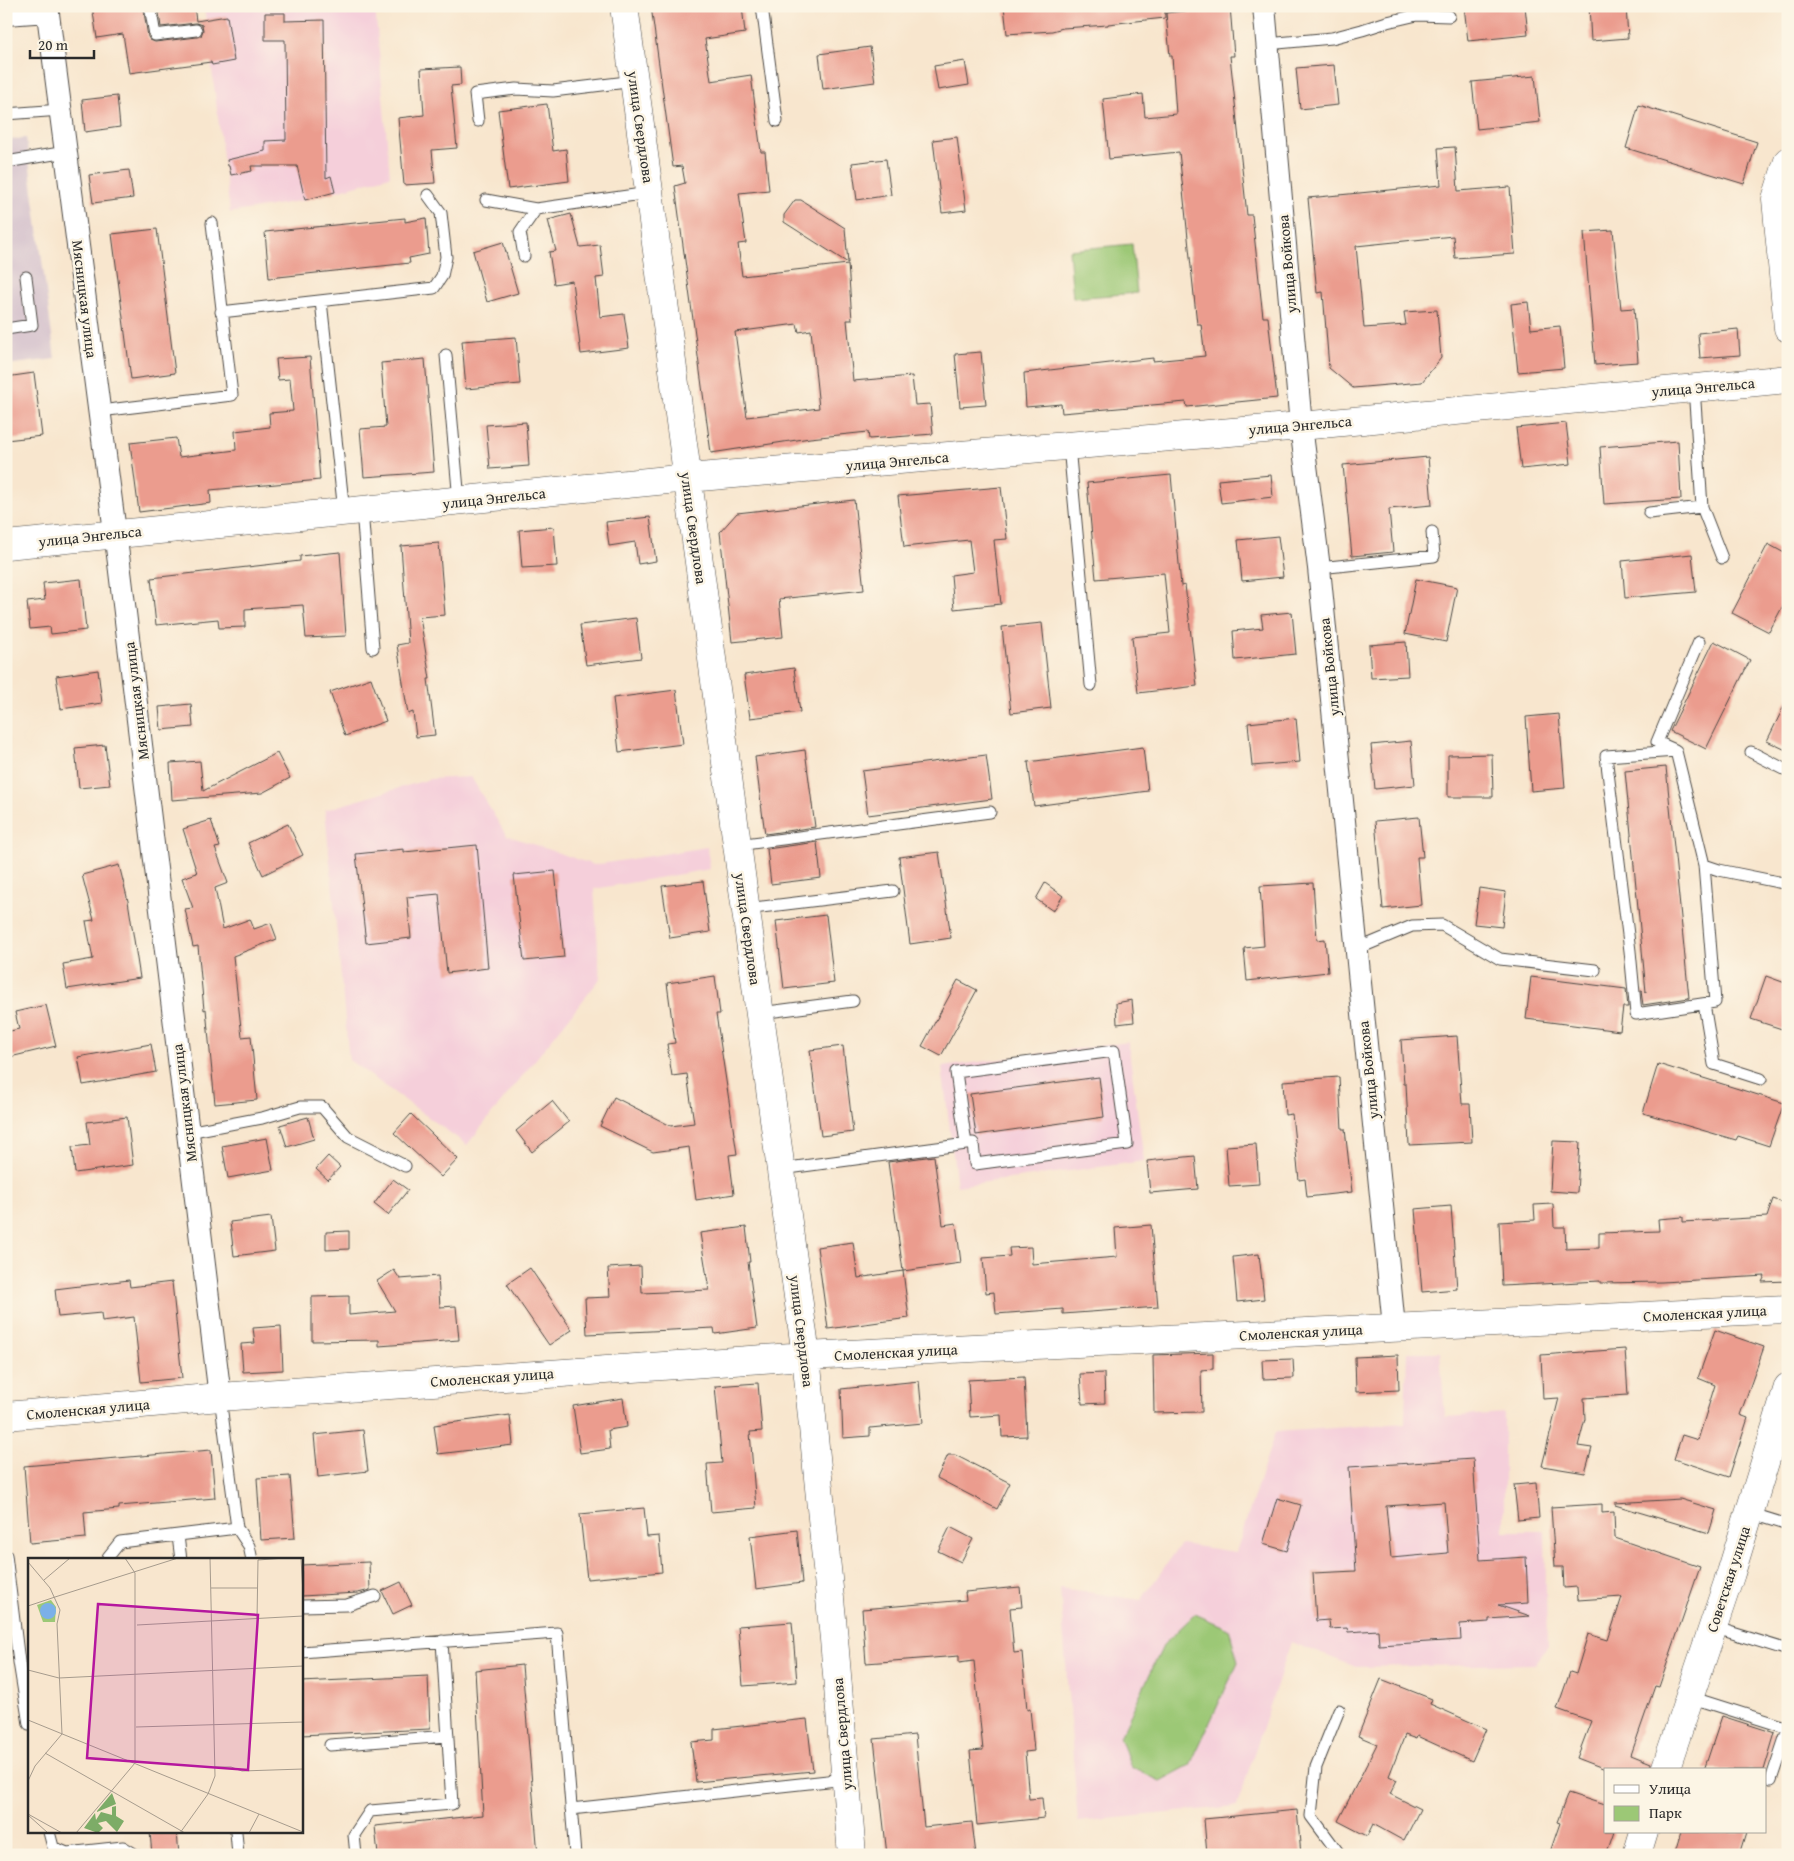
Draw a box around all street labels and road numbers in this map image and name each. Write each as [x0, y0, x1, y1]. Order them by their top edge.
street label: улица Свердлова [623, 69, 659, 185]
street label: улица Войкова [1272, 213, 1302, 315]
street label: Мясницкая улица [67, 239, 103, 360]
street label: улица Энгельса [1649, 372, 1756, 402]
street label: улица Энгельса [1246, 410, 1353, 440]
street label: улица Энгельса [843, 446, 950, 476]
street label: улица Свердлова [676, 470, 712, 586]
street label: улица Энгельса [440, 482, 547, 514]
street label: улица Энгельса [36, 520, 143, 552]
street label: улица Войкова [1313, 616, 1345, 718]
street label: Мясницкая улица [118, 640, 154, 761]
street label: улица Свердлова [730, 871, 766, 987]
street label: улица Войкова [1352, 1019, 1384, 1121]
street label: Мясницкая улица [166, 1042, 202, 1163]
street label: улица Свердлова [785, 1273, 819, 1389]
street label: Смоленская улица [1643, 1299, 1768, 1327]
street label: Смоленская улица [1239, 1318, 1364, 1346]
street label: Смоленская улица [834, 1338, 959, 1366]
street label: Смоленская улица [430, 1362, 555, 1392]
street label: Смоленская улица [26, 1393, 151, 1425]
street label: Советская улица [1701, 1522, 1755, 1635]
street label: улица Свердлова [827, 1676, 857, 1792]

